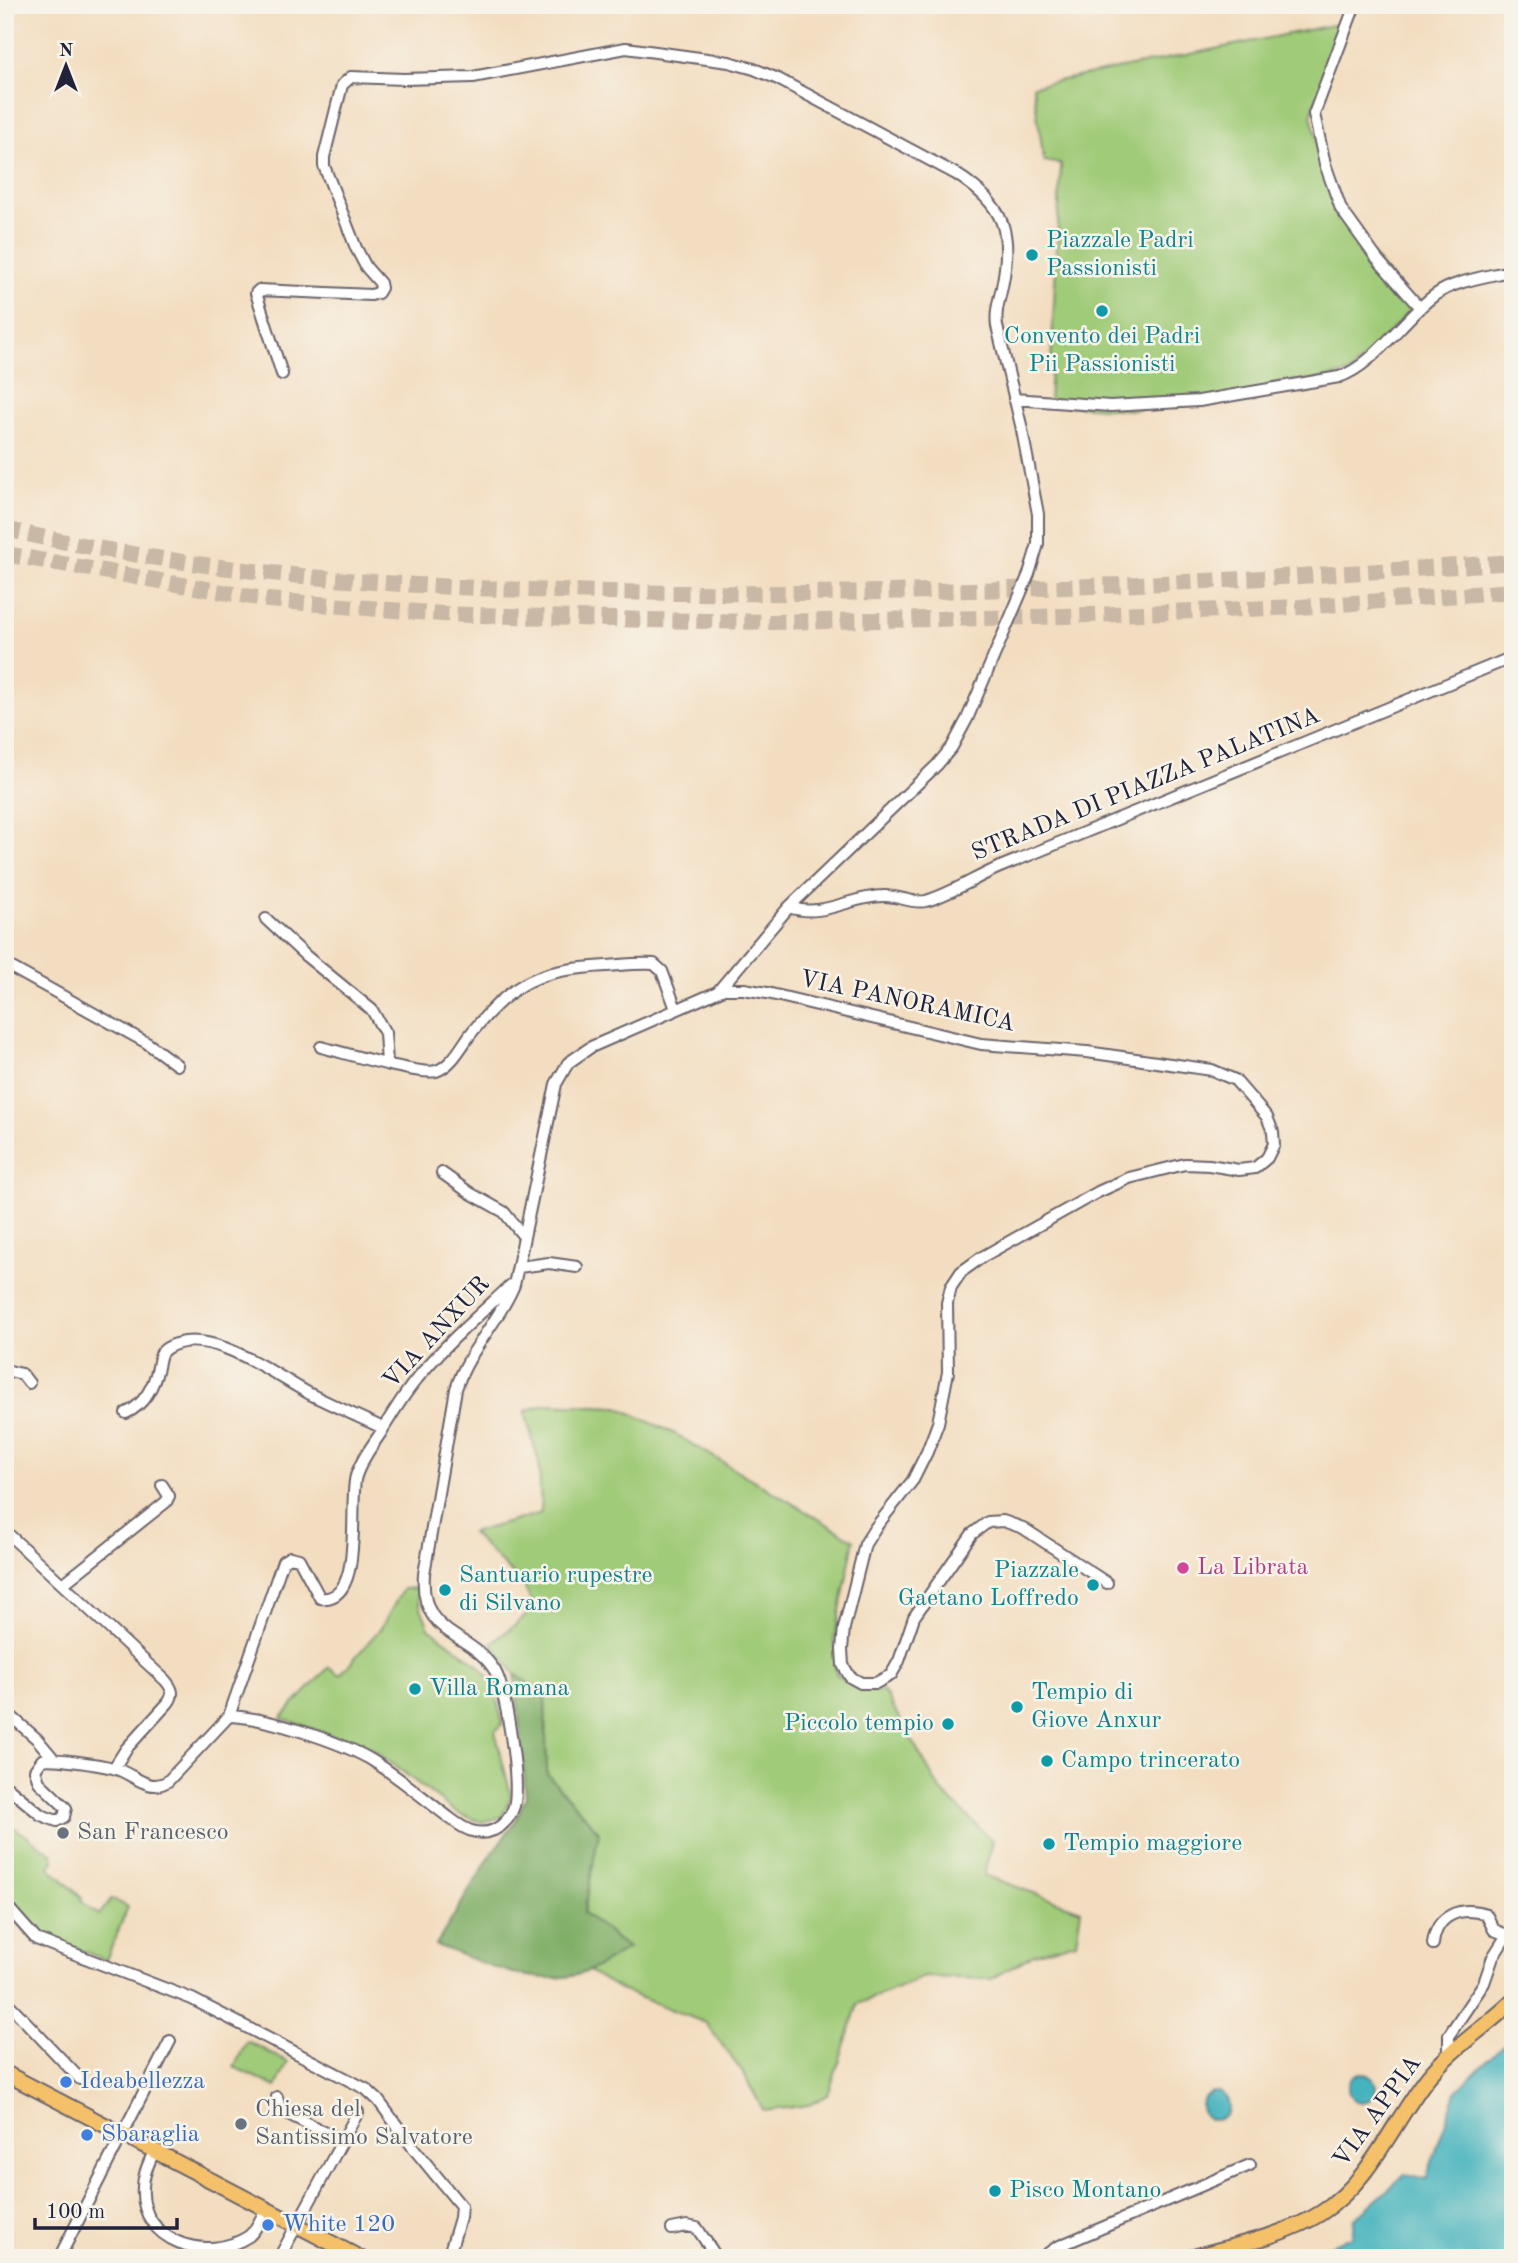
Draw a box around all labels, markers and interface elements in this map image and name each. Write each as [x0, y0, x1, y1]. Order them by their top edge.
north arrow [32, 32, 102, 102]
text: N [59, 42, 74, 61]
place label: Piazzale Padri Passionisti [1046, 229, 1194, 281]
marker: Piazzale Padri Passionisti [1024, 247, 1040, 263]
marker: Convento dei Padri Pii Passionisti [1094, 303, 1110, 319]
place label: Convento dei Padri Pii Passionisti [1004, 325, 1200, 377]
street label: STRADA DI PIAZZA PALATINA [969, 704, 1323, 866]
street label: VIA PANORAMICA [797, 967, 1017, 1037]
street label: VIA ANXUR [379, 1272, 495, 1394]
place label: La Librata [1197, 1556, 1309, 1580]
place label: Piazzale Gaetano Loffredo [898, 1559, 1079, 1611]
marker: La Librata [1175, 1560, 1191, 1576]
place label: Santuario rupestre di Silvano [459, 1564, 653, 1616]
marker: Piazzale Gaetano Loffredo [1085, 1577, 1101, 1593]
marker: Santuario rupestre di Silvano [437, 1582, 453, 1598]
place label: Villa Romana [429, 1677, 569, 1701]
marker: Villa Romana [407, 1681, 423, 1697]
place label: Tempio di Giove Anxur [1031, 1681, 1162, 1733]
marker: Tempio di Giove Anxur [1009, 1699, 1025, 1715]
place label: Piccolo tempio [784, 1712, 934, 1736]
marker: Piccolo tempio [940, 1716, 956, 1732]
place label: Campo trincerato [1061, 1749, 1240, 1773]
marker: Campo trincerato [1039, 1753, 1055, 1769]
place label: San Francesco [77, 1821, 229, 1845]
marker: San Francesco [55, 1825, 71, 1841]
place label: Tempio maggiore [1063, 1832, 1242, 1856]
marker: Tempio maggiore [1041, 1836, 1057, 1852]
street label: VIA APPIA [1330, 2052, 1426, 2172]
place label: Ideabellezza [80, 2070, 205, 2094]
marker: Ideabellezza [58, 2074, 74, 2090]
place label: Chiesa del Santissimo Salvatore [255, 2098, 473, 2150]
marker: Chiesa del Santissimo Salvatore [233, 2116, 249, 2132]
place label: Sbaraglia [101, 2123, 200, 2147]
marker: Sbaraglia [79, 2127, 95, 2143]
place label: Pisco Montano [1009, 2179, 1161, 2203]
marker: Pisco Montano [987, 2183, 1003, 2199]
scale bar [35, 2186, 177, 2230]
text: 100 m [46, 2202, 105, 2223]
place label: White 120 [282, 2213, 395, 2237]
marker: White 120 [260, 2217, 276, 2233]

